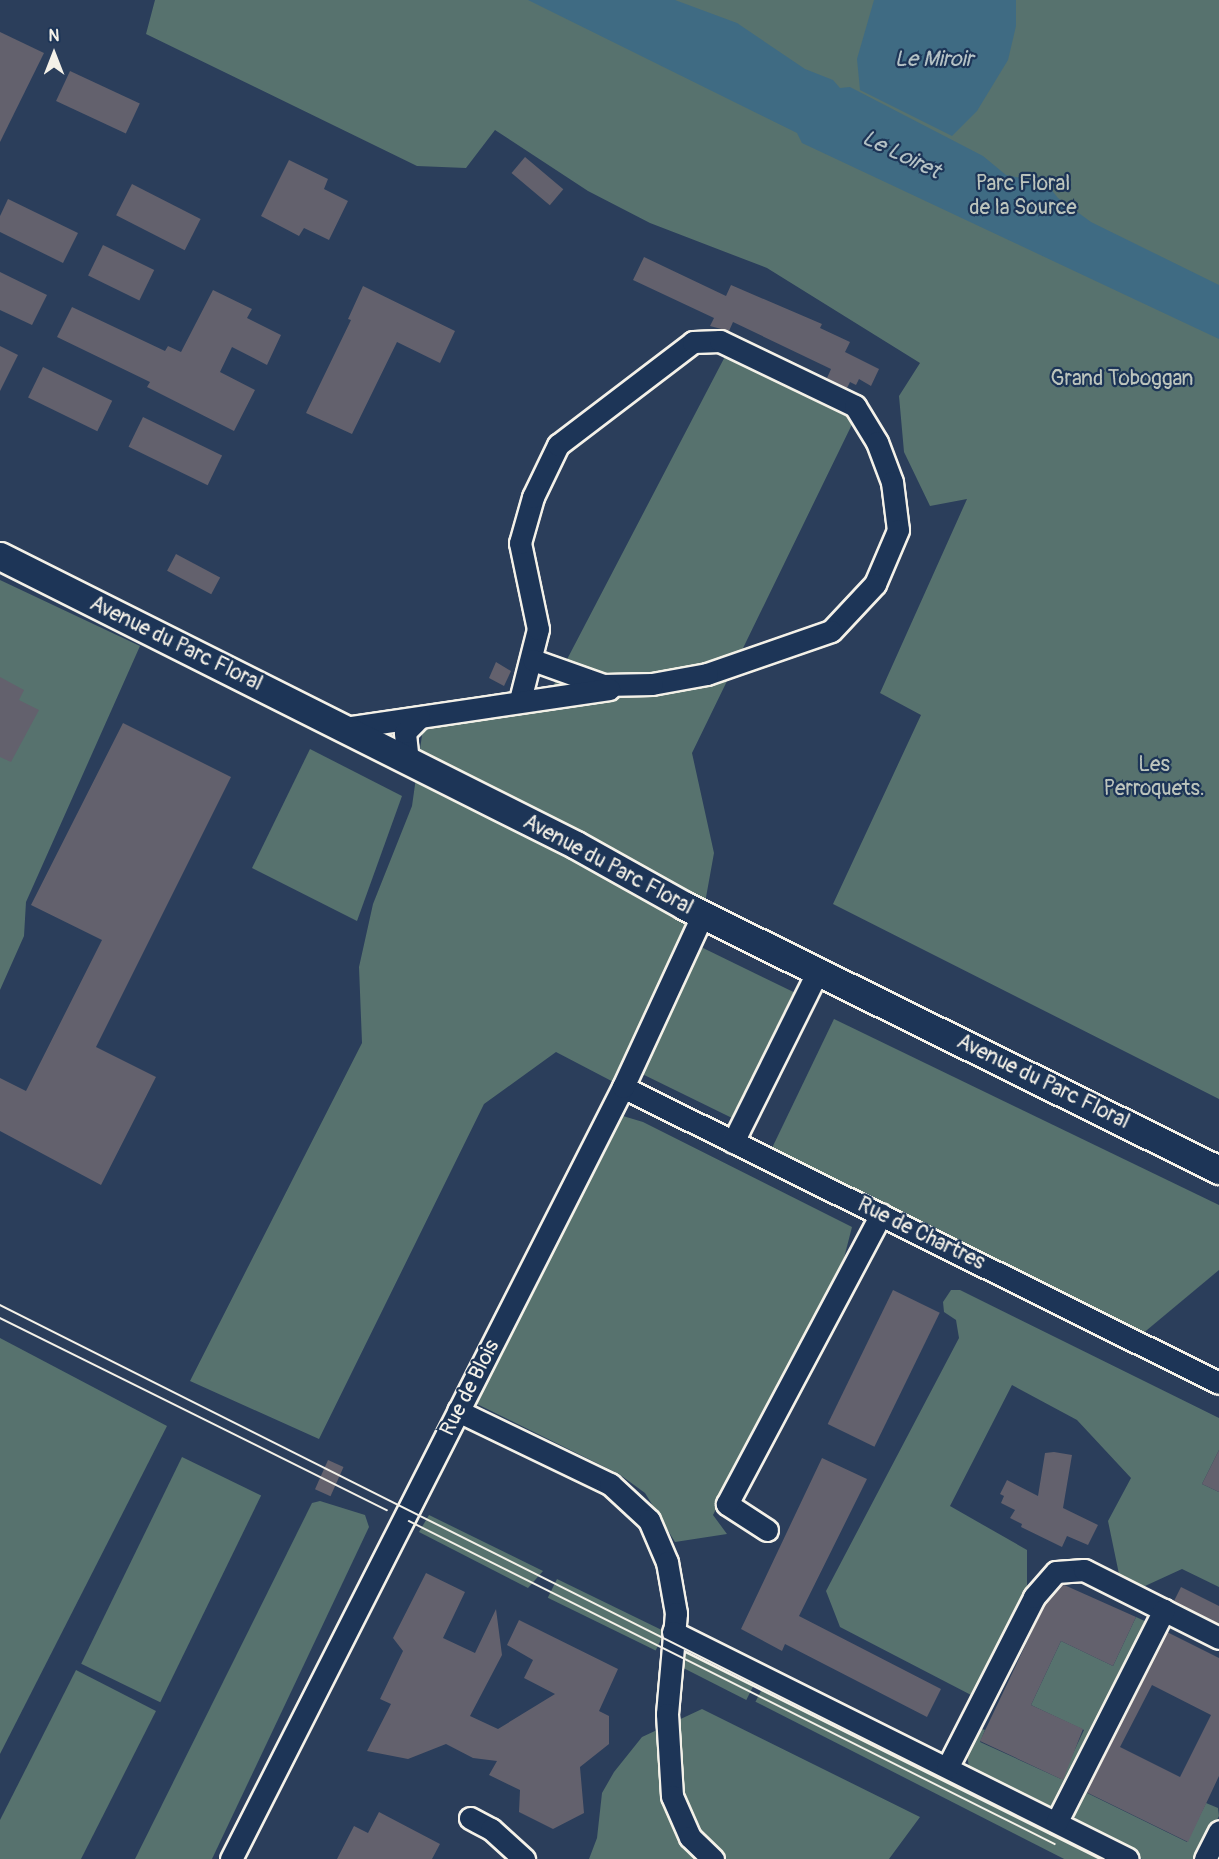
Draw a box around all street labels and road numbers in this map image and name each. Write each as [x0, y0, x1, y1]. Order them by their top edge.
street label: Avenue du Parc Floral [86, 591, 266, 697]
street label: Avenue du Parc Floral [519, 810, 697, 920]
street label: Avenue du Parc Floral [953, 1029, 1133, 1135]
street label: Rue de Chartres [853, 1192, 989, 1276]
street label: Rue de Blois [435, 1336, 505, 1440]

